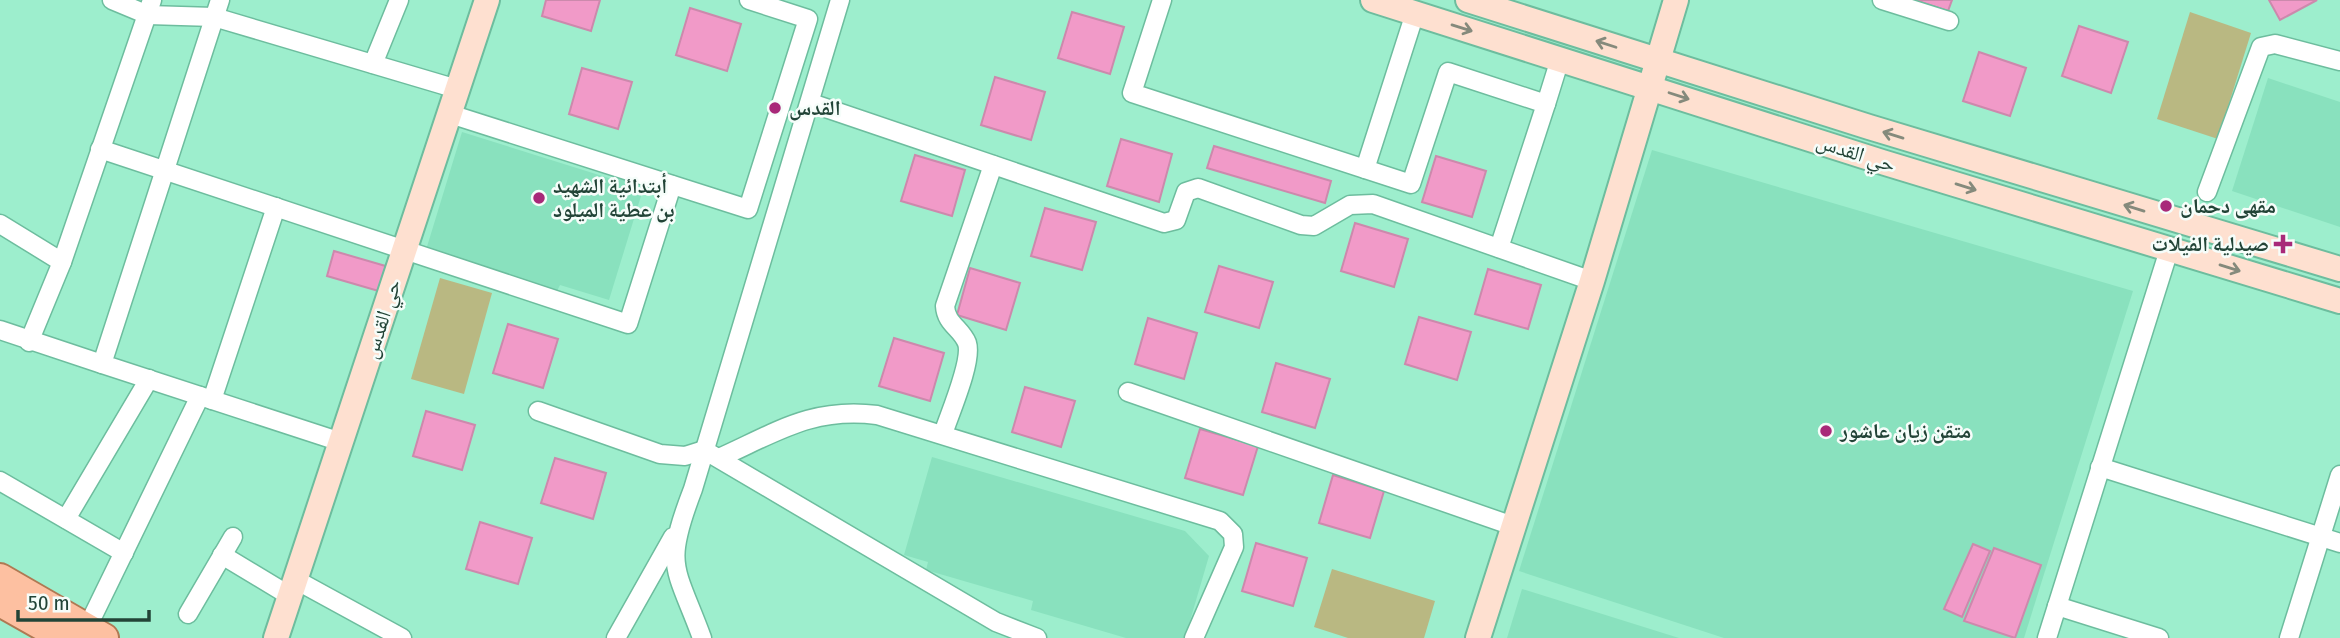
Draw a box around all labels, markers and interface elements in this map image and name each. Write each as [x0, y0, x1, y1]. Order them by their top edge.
one-way arrow [1451, 22, 1473, 35]
one-way arrow [1595, 37, 1617, 50]
one-way arrow [1668, 90, 1690, 103]
place label: القدس [789, 95, 841, 121]
marker: القدس [767, 100, 783, 116]
one-way arrow [1882, 127, 1904, 140]
street label: حي القدس [1812, 128, 1899, 181]
place label: أبتدائية الشهيد بن عطية الميلود [553, 172, 674, 223]
one-way arrow [1955, 181, 1977, 194]
marker: أبتدائية الشهيد بن عطية الميلود [531, 190, 547, 206]
place label: مقهى دحمان [2180, 193, 2276, 219]
marker: مقهى دحمان [2158, 198, 2174, 214]
one-way arrow [2123, 200, 2145, 213]
place label: صيدلية الفيلات [2151, 231, 2269, 257]
marker: صيدلية الفيلات [2275, 236, 2291, 252]
one-way arrow [2219, 262, 2241, 275]
street label: حي القدس [357, 276, 410, 363]
place label: متقن زيان عاشور [1839, 418, 1971, 444]
marker: متقن زيان عاشور [1818, 423, 1834, 439]
scale bar [18, 578, 149, 622]
text: 50 m [28, 590, 70, 616]

